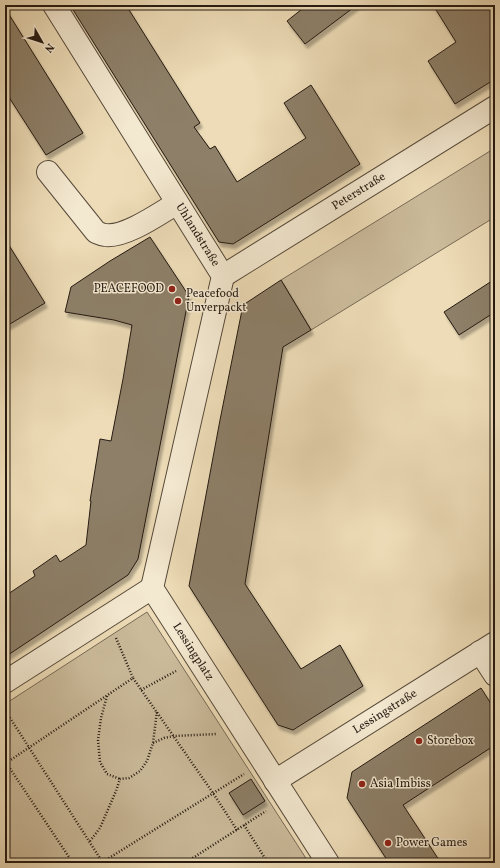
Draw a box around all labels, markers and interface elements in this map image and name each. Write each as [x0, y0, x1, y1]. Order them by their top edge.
north arrow [22, 22, 62, 62]
text: N [40, 40, 57, 55]
street label: Peterstraße [329, 169, 389, 214]
street label: Uhlandstraße [172, 200, 223, 270]
place label: PEACEFOOD [94, 281, 164, 297]
marker: PEACEFOOD [167, 284, 177, 294]
place label: Peacefood Unverpackt [186, 286, 246, 316]
marker: Peacefood Unverpackt [173, 296, 183, 306]
street label: Lessingplatz [168, 620, 218, 684]
street label: Lessingstraße [350, 686, 421, 738]
place label: Storebox [427, 733, 474, 749]
marker: Storebox [414, 736, 424, 746]
place label: Asia Imbiss [370, 776, 431, 792]
marker: Asia Imbiss [357, 779, 367, 789]
place label: Power Games [396, 835, 467, 851]
marker: Power Games [383, 838, 393, 848]

